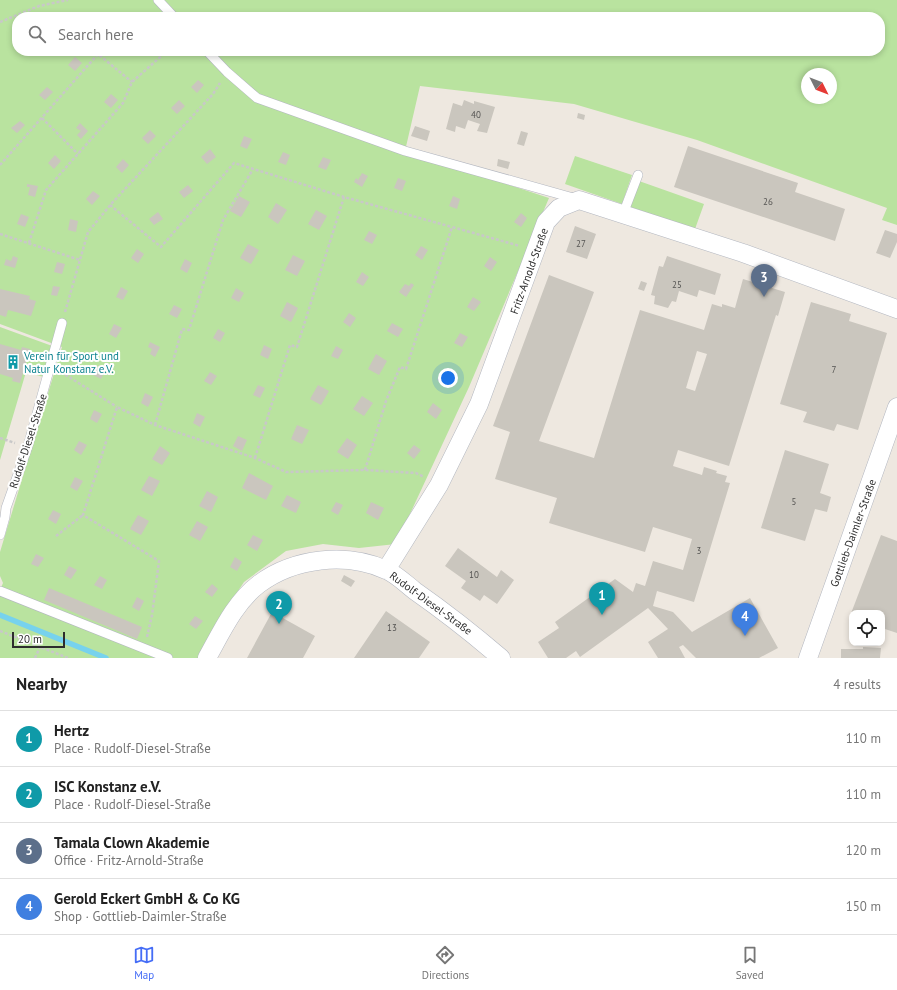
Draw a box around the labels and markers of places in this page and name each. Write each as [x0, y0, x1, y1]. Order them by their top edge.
pin: 3 [751, 264, 777, 297]
place label: Verein für Sport und Natur Konstanz e.V. [23, 349, 119, 376]
building icon: Verein für Sport und Natur Konstanz e.V. [5, 354, 21, 370]
pin: 1 [589, 582, 615, 615]
pin: 2 [266, 591, 292, 624]
pin: 4 [732, 603, 758, 636]

